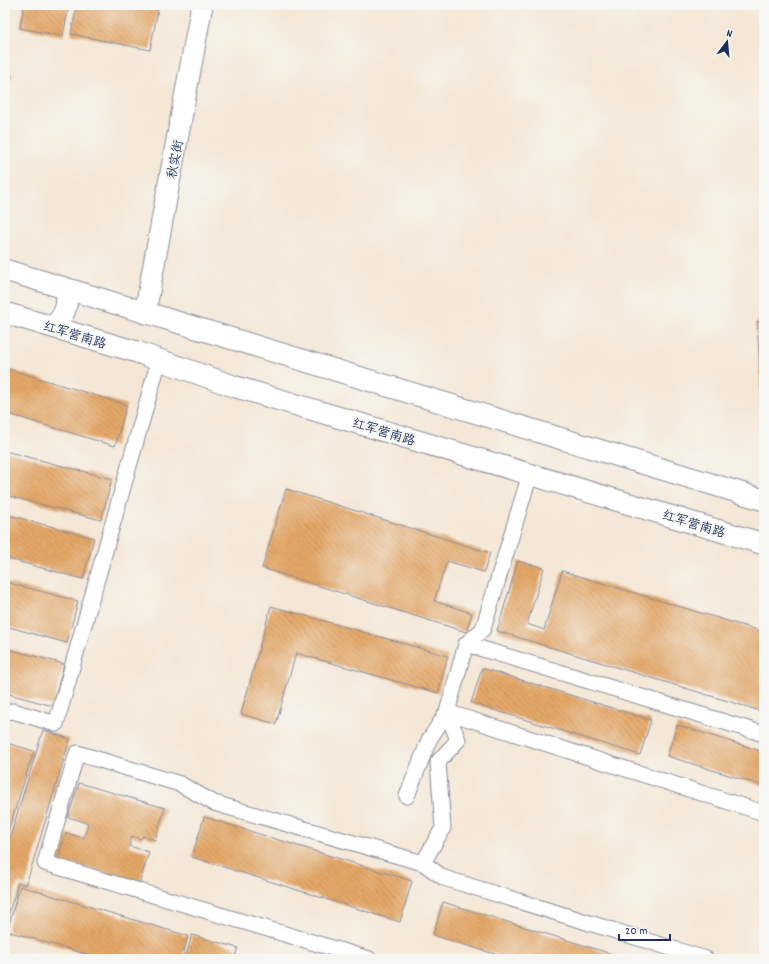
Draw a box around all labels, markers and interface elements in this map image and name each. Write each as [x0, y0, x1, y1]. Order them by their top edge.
north arrow [707, 22, 747, 62]
text: N [724, 26, 735, 43]
street label: 秋实街 [163, 139, 190, 180]
street label: 红军营南路 [40, 318, 108, 355]
street label: 红军营南路 [349, 415, 417, 452]
street label: 红军营南路 [659, 507, 727, 544]
scale bar [619, 916, 670, 942]
text: 20 m [625, 923, 648, 940]

